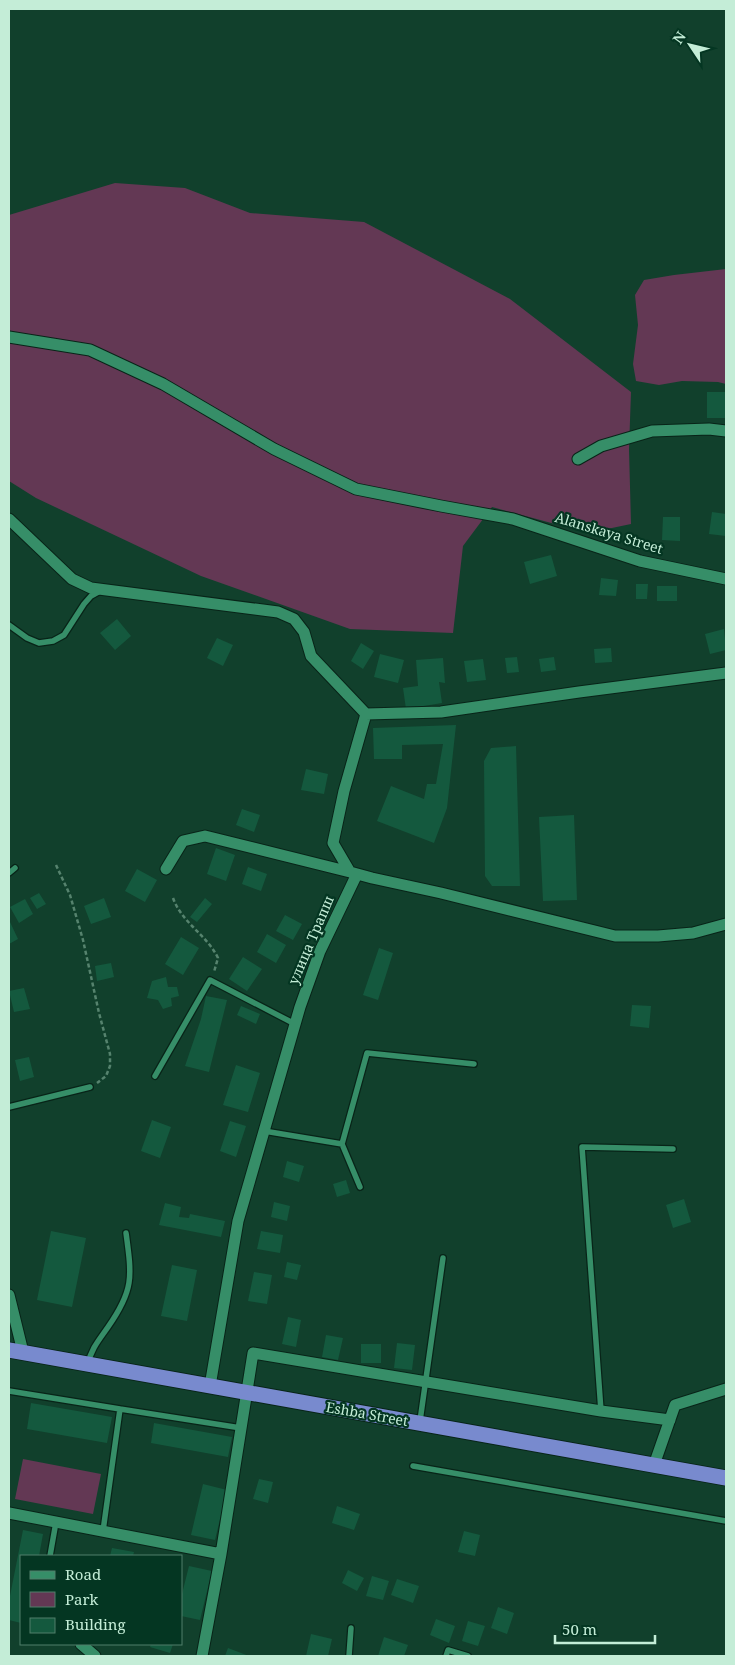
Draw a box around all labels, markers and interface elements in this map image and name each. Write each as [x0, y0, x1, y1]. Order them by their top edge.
north arrow [665, 20, 715, 70]
text: N [668, 27, 690, 47]
street label: Alanskaya Street [553, 507, 665, 558]
street label: улица Трапш [283, 892, 338, 987]
street label: Eshba Street [325, 1397, 410, 1430]
legend [20, 1555, 182, 1645]
text: Road [65, 1564, 101, 1584]
text: Park [65, 1589, 99, 1609]
scale bar [555, 1612, 655, 1644]
text: Building [65, 1614, 126, 1634]
text: 50 m [562, 1619, 597, 1639]

